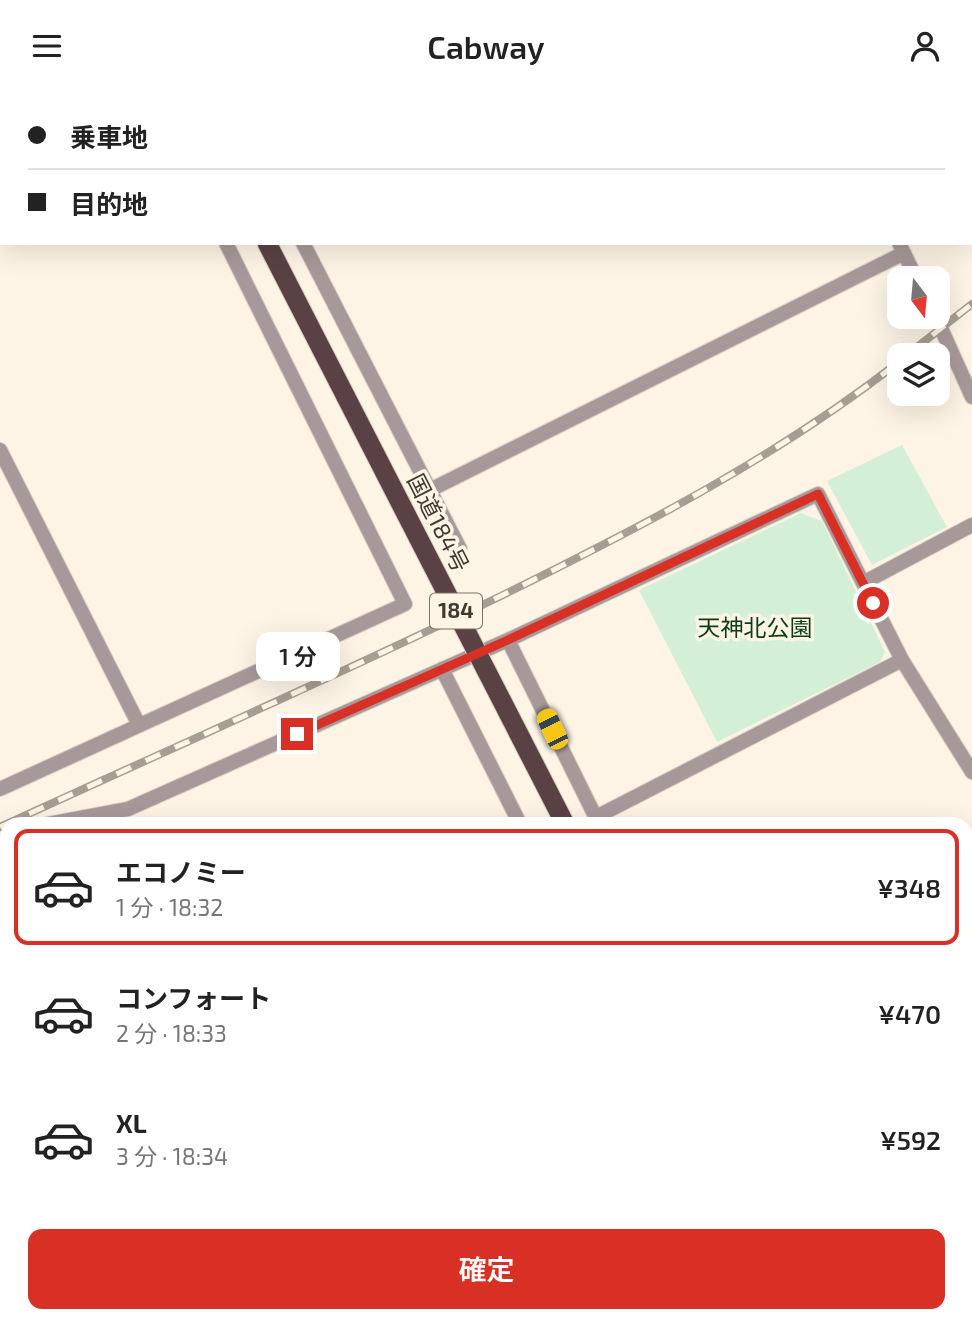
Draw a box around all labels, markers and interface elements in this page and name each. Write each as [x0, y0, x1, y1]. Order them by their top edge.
icon: menu [28, 27, 66, 65]
text: Cabway [427, 27, 545, 65]
icon: person [906, 27, 944, 65]
text: 乗車地 [70, 121, 148, 152]
text: 目的地 [70, 188, 148, 219]
north arrow [887, 266, 950, 329]
map controls [887, 266, 950, 406]
button: layers [887, 343, 950, 406]
street label: 国道184号 [402, 469, 475, 576]
route start [857, 587, 889, 619]
road number: 184 [430, 594, 482, 629]
park label: 天神北公園 [698, 613, 813, 641]
callout: 1 分 [255, 633, 339, 681]
text: 1 分 [279, 642, 317, 670]
car [534, 706, 571, 752]
route end [281, 718, 313, 750]
icon: car [32, 856, 95, 919]
text: エコノミー [116, 856, 246, 887]
text: ¥348 [877, 872, 941, 903]
text: 1 分 · 18:32 [116, 893, 223, 921]
icon: car [32, 982, 95, 1045]
text: コンフォート [116, 982, 271, 1013]
text: ¥470 [878, 998, 941, 1029]
text: 2 分 · 18:33 [116, 1019, 227, 1047]
text: XL [116, 1107, 147, 1138]
icon: car [32, 1108, 95, 1171]
text: ¥592 [880, 1124, 941, 1155]
text: 3 分 · 18:34 [116, 1142, 228, 1170]
button: 確定 [28, 1229, 945, 1309]

